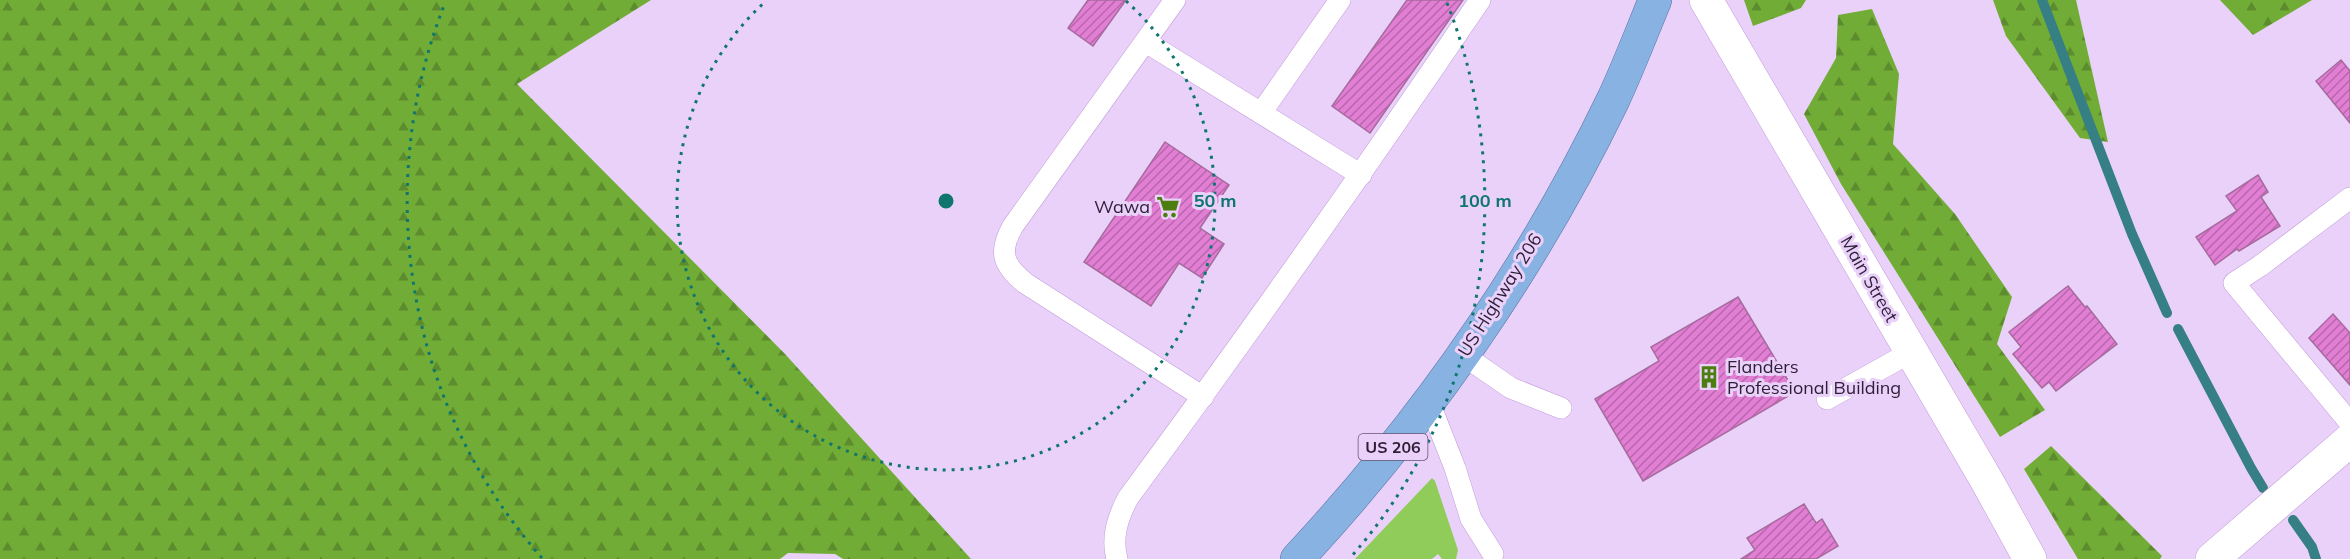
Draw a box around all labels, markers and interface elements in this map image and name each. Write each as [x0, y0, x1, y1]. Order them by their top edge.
text: 50 m [1194, 189, 1236, 212]
text: 100 m [1458, 189, 1512, 212]
centre of rings [936, 191, 956, 211]
supermarket icon: Wawa [1155, 194, 1181, 220]
place label: Wawa [1094, 195, 1150, 218]
street label: US Highway 206 [1452, 229, 1547, 361]
street label: Main Street [1836, 232, 1903, 326]
place label: Flanders Professional Building [1727, 355, 1901, 399]
building icon: Flanders Professional Building [1696, 364, 1722, 390]
road number: US 206 [1358, 434, 1428, 460]

